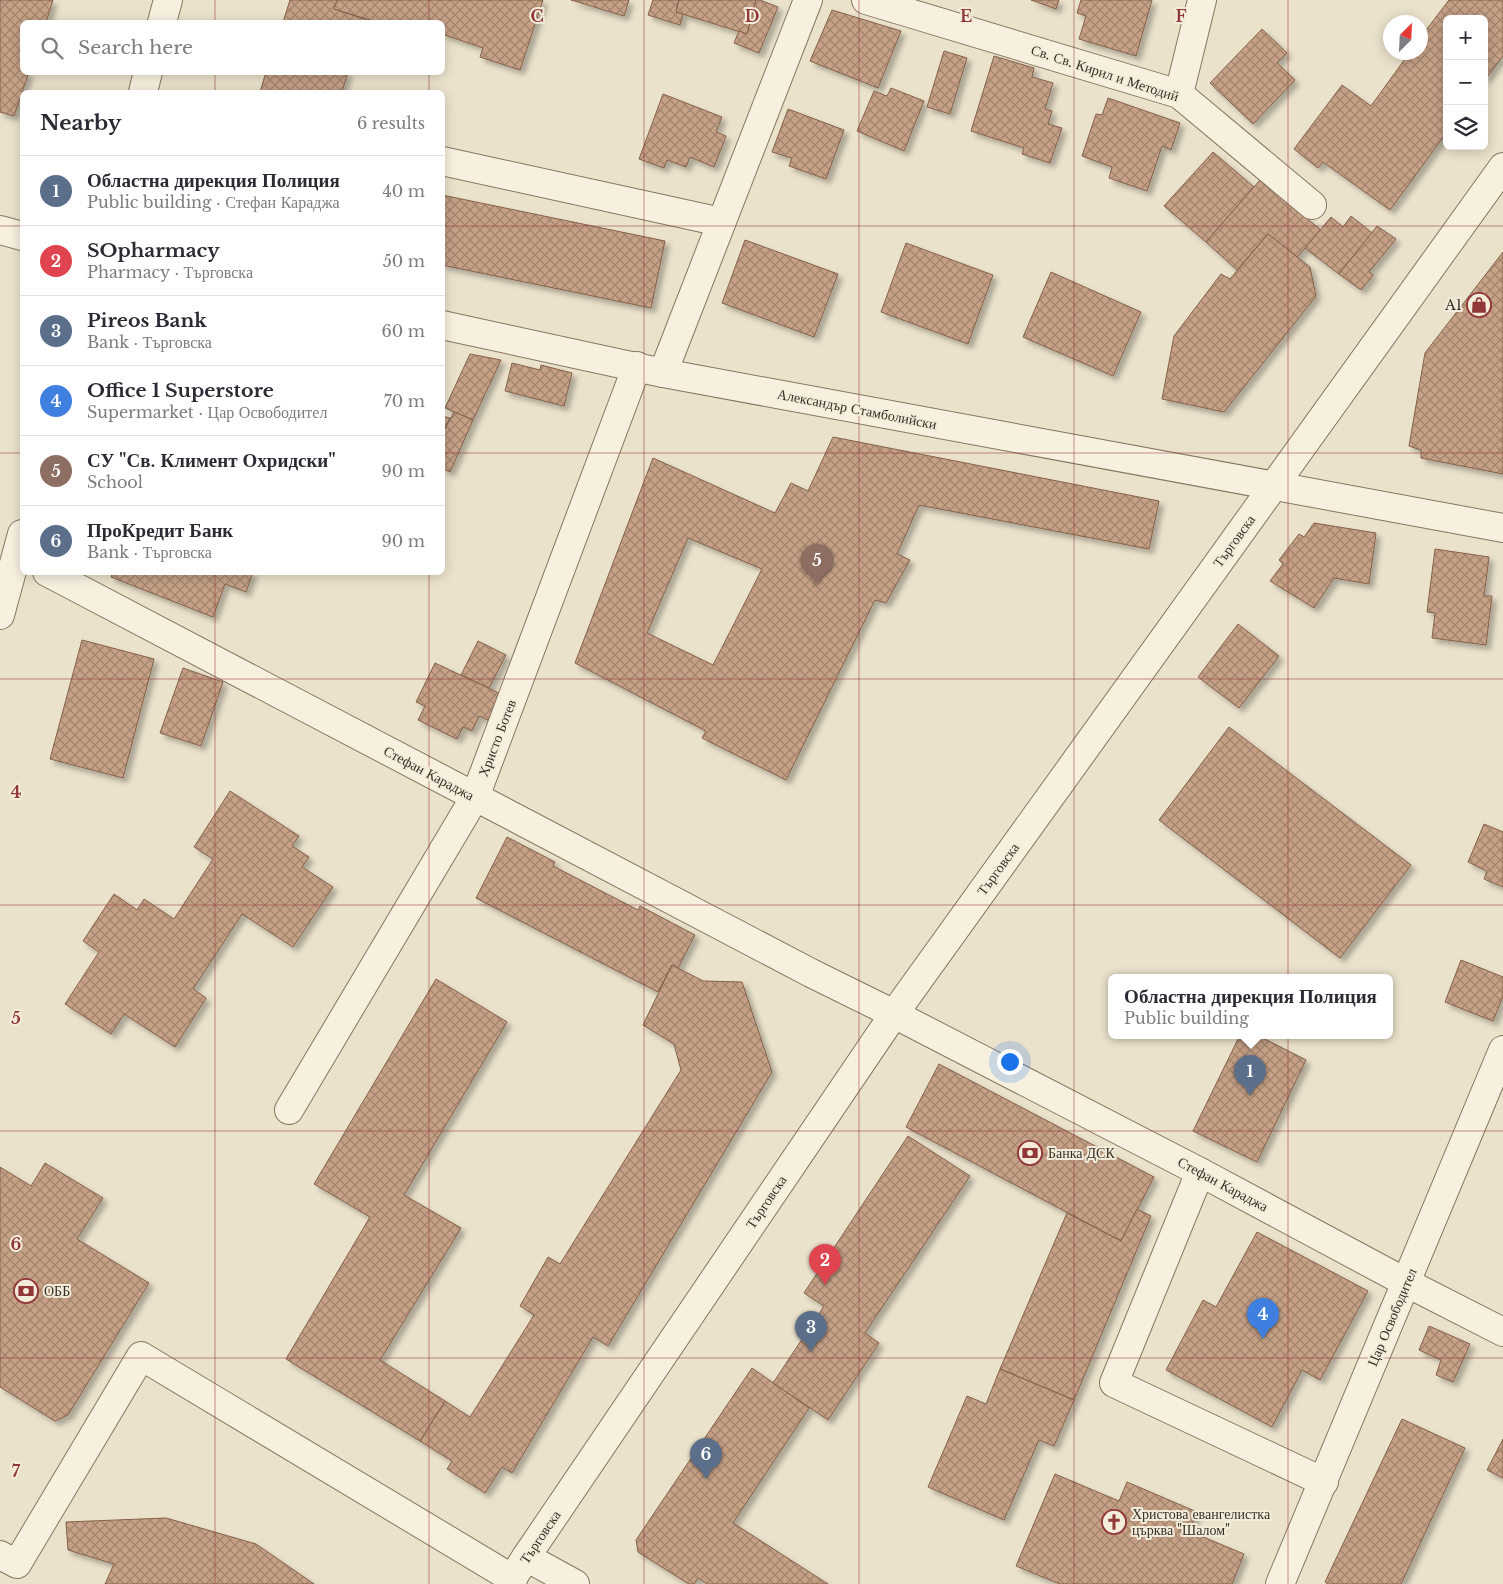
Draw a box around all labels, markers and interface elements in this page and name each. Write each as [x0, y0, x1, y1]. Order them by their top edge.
text: C [530, 6, 544, 26]
text: D [745, 6, 759, 26]
text: E [960, 6, 972, 26]
text: F [1175, 6, 1187, 26]
north arrow [1383, 15, 1428, 60]
map controls [1443, 15, 1488, 150]
button: + [1443, 15, 1488, 60]
search box [20, 20, 445, 75]
icon: search [38, 34, 66, 62]
text: Search here [78, 36, 193, 59]
street label: Св. Св. Кирил и Методий [1029, 41, 1182, 106]
button: − [1443, 60, 1488, 105]
button: layers [1443, 105, 1488, 150]
text: Nearby [40, 110, 121, 136]
text: 6 results [357, 113, 425, 133]
text: Областна дирекция Полиция [87, 169, 340, 192]
text: 1 [53, 181, 59, 201]
text: 40 m [382, 181, 425, 201]
text: Public building · Стефан Караджа [87, 192, 340, 212]
text: SOpharmacy [87, 239, 220, 262]
text: 2 [51, 251, 61, 271]
text: 50 m [383, 251, 425, 271]
text: Pharmacy · Търговска [87, 262, 253, 282]
shop icon: A1 [1466, 292, 1492, 318]
place label: A1 [1444, 296, 1462, 314]
text: Pireos Bank [87, 309, 207, 332]
text: 3 [51, 321, 61, 341]
text: 60 m [382, 321, 425, 341]
text: Bank · Търговска [87, 332, 212, 352]
text: Office 1 Superstore [87, 379, 274, 402]
street label: Александър Стамболийски [776, 385, 939, 433]
text: 4 [51, 391, 61, 411]
text: 70 m [384, 391, 425, 411]
text: Supermarket · Цар Освободител [87, 402, 327, 422]
text: СУ "Св. Климент Охридски" [87, 449, 336, 472]
text: 5 [51, 461, 61, 481]
text: 90 m [382, 461, 425, 481]
text: School [87, 472, 143, 492]
street label: Търговска [1209, 511, 1260, 571]
text: ПроКредит Банк [87, 519, 233, 542]
text: 6 [51, 531, 61, 551]
text: 90 m [382, 531, 425, 551]
text: Bank · Търговска [87, 542, 212, 562]
pin: 5 [801, 544, 833, 585]
street label: Христо Ботев [474, 696, 520, 779]
street label: Стефан Караджа [381, 742, 478, 805]
text: 4 [11, 782, 21, 802]
street label: Търговска [973, 839, 1024, 899]
popup [1108, 974, 1393, 1039]
text: Областна дирекция Полиция [1124, 985, 1377, 1008]
text: 5 [11, 1008, 21, 1028]
text: Public building [1124, 1008, 1249, 1028]
your location [997, 1049, 1023, 1075]
pin: 1 [1234, 1055, 1266, 1096]
bank icon: Банка ДСК [1017, 1140, 1043, 1166]
place label: Банка ДСК [1048, 1144, 1115, 1162]
street label: Стефан Караджа [1175, 1153, 1272, 1216]
street label: Търговска [742, 1171, 791, 1232]
text: 6 [11, 1234, 22, 1254]
pin: 2 [809, 1244, 841, 1285]
street label: Цар Освободител [1363, 1265, 1421, 1369]
bank icon: ОББ [13, 1278, 39, 1304]
place label: ОББ [44, 1282, 70, 1300]
pin: 4 [1247, 1298, 1279, 1339]
pin: 3 [795, 1311, 827, 1352]
pin: 6 [690, 1438, 722, 1479]
text: 7 [12, 1461, 21, 1481]
place label: Христова евангелистка църква "Шалом" [1132, 1505, 1271, 1539]
street label: Търговска [516, 1506, 565, 1567]
church icon: Христова евангелистка църква "Шалом" [1101, 1509, 1127, 1535]

